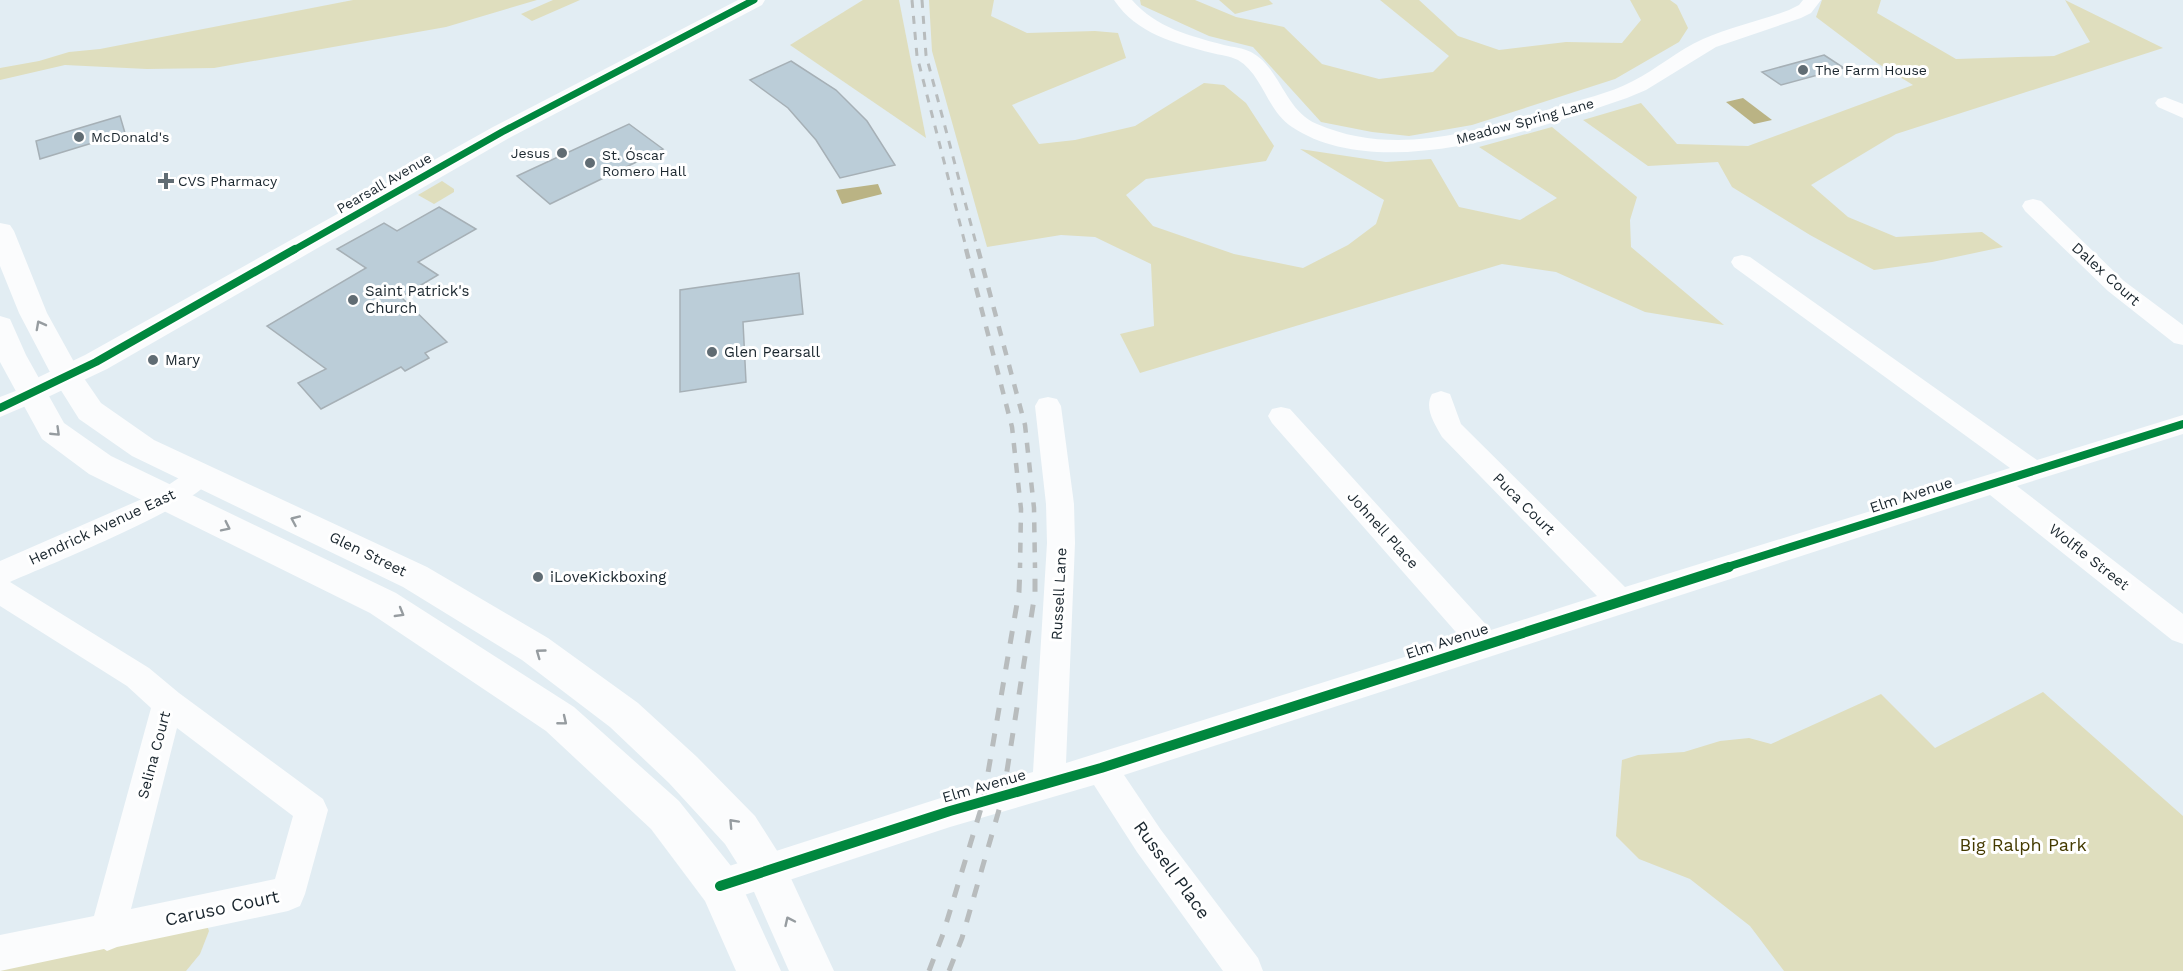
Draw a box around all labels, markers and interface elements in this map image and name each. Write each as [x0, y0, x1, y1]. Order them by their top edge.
place label: The Farm House [1815, 62, 1927, 78]
marker: The Farm House [1796, 63, 1810, 77]
street label: Meadow Spring Lane [1454, 95, 1596, 147]
place label: McDonald's [91, 129, 169, 145]
marker: McDonald's [72, 130, 86, 144]
place label: Jesus [511, 145, 550, 161]
marker: Jesus [555, 146, 569, 160]
place label: St. Óscar Romero Hall [602, 147, 687, 179]
street label: Pearsall Avenue [334, 149, 434, 217]
marker: St. Óscar Romero Hall [583, 156, 597, 170]
place label: CVS Pharmacy [178, 173, 278, 189]
marker: CVS Pharmacy [159, 174, 173, 188]
street label: Dalex Court [2068, 239, 2144, 310]
place label: Saint Patrick's Church [365, 282, 469, 317]
marker: Saint Patrick's Church [346, 293, 360, 307]
one-way arrow [36, 320, 47, 331]
place label: Glen Pearsall [724, 343, 820, 361]
marker: Glen Pearsall [705, 345, 719, 359]
place label: Mary [165, 351, 200, 369]
marker: Mary [146, 353, 160, 367]
one-way arrow [50, 425, 60, 436]
street label: Puca Court [1489, 469, 1559, 539]
street label: Elm Avenue [1867, 473, 1955, 517]
street label: Hendrick Avenue East [26, 485, 179, 569]
street label: Johnell Place [1344, 488, 1422, 572]
one-way arrow [291, 515, 302, 527]
one-way arrow [219, 520, 230, 532]
street label: Wolfle Street [2045, 520, 2133, 594]
street label: Glen Street [326, 528, 410, 581]
street label: Russell Lane [1048, 547, 1070, 641]
place label: iLoveKickboxing [550, 568, 666, 586]
marker: iLoveKickboxing [531, 570, 545, 584]
one-way arrow [394, 606, 405, 618]
street label: Elm Avenue [1403, 619, 1491, 663]
one-way arrow [536, 649, 547, 660]
street label: Selina Court [134, 709, 175, 801]
one-way arrow [556, 714, 567, 725]
street label: Elm Avenue [940, 765, 1028, 807]
street label: Russell Place [1130, 817, 1215, 923]
one-way arrow [730, 819, 741, 830]
park label: Big Ralph Park [1959, 834, 2087, 855]
street label: Caruso Court [163, 885, 281, 930]
one-way arrow [784, 916, 796, 927]

